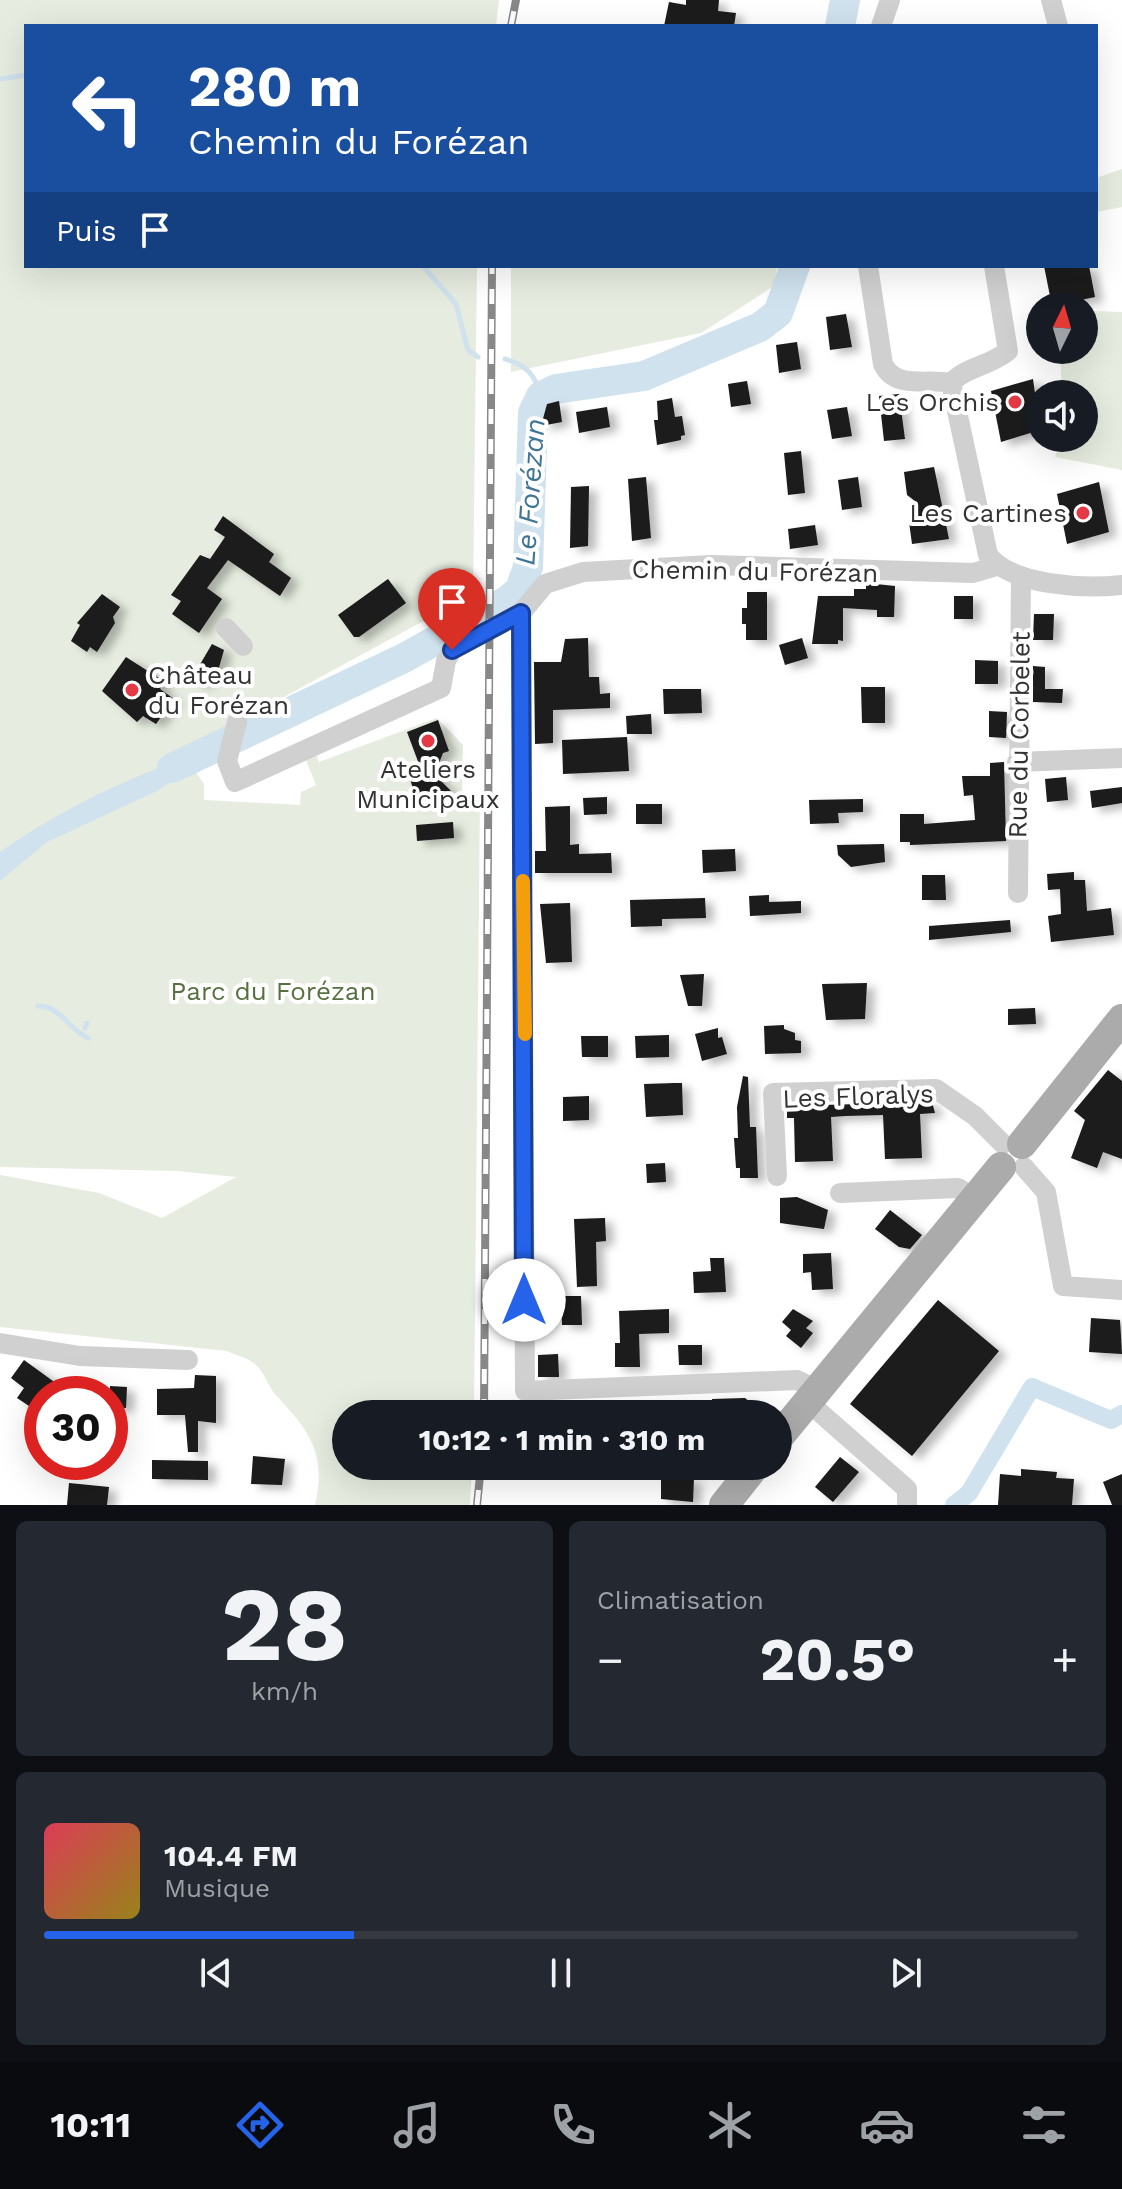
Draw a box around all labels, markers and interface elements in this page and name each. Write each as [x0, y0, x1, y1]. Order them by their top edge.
text: 280 m [188, 54, 361, 120]
icon: left [56, 56, 160, 160]
text: Chemin du Forézan [188, 121, 530, 163]
icon: arrive [133, 208, 177, 252]
text: Puis [56, 213, 117, 248]
north arrow [1026, 292, 1098, 364]
map controls [1026, 292, 1098, 452]
button: sound [1026, 380, 1098, 452]
place label: Les Orchis [865, 387, 999, 417]
marker: Les Orchis [1006, 393, 1024, 411]
water label: Le Forézan [508, 417, 552, 567]
place label: Les Cartines [909, 498, 1067, 528]
marker: Les Cartines [1074, 504, 1092, 522]
street label: Chemin du Forézan [631, 554, 879, 588]
pin [418, 568, 486, 650]
icon: arrive [430, 580, 474, 624]
street label: Rue du Corbelet [1002, 631, 1036, 839]
place label: Château du Forézan [148, 660, 289, 720]
marker: Château du Forézan [123, 681, 141, 699]
marker: Ateliers Municipaux [419, 732, 437, 750]
place label: Ateliers Municipaux [356, 754, 500, 814]
park label: Parc du Forézan [170, 976, 376, 1006]
street label: Les Floralys [782, 1078, 934, 1114]
position arrow [482, 1258, 566, 1342]
speed limit sign: 30 [24, 1376, 128, 1480]
text: 10:12 · 1 min · 310 m [419, 1422, 705, 1457]
text: 28 [221, 1563, 348, 1685]
text: Climatisation [597, 1585, 764, 1615]
text: 20.5° [760, 1624, 915, 1695]
text: − [597, 1634, 624, 1686]
text: + [1051, 1634, 1078, 1686]
text: km/h [251, 1676, 318, 1706]
text: 104.4 FM [164, 1838, 298, 1873]
text: Musique [164, 1873, 270, 1903]
icon: previous [194, 1951, 238, 1995]
icon: pause [539, 1951, 583, 1995]
icon: next [884, 1951, 928, 1995]
icon: directions [232, 2097, 288, 2153]
icon: music [389, 2097, 445, 2153]
icon: phone [545, 2097, 601, 2153]
icon: climate [702, 2097, 758, 2153]
icon: car [859, 2097, 915, 2153]
icon: filters [1016, 2097, 1072, 2153]
text: 10:11 [50, 2104, 131, 2146]

